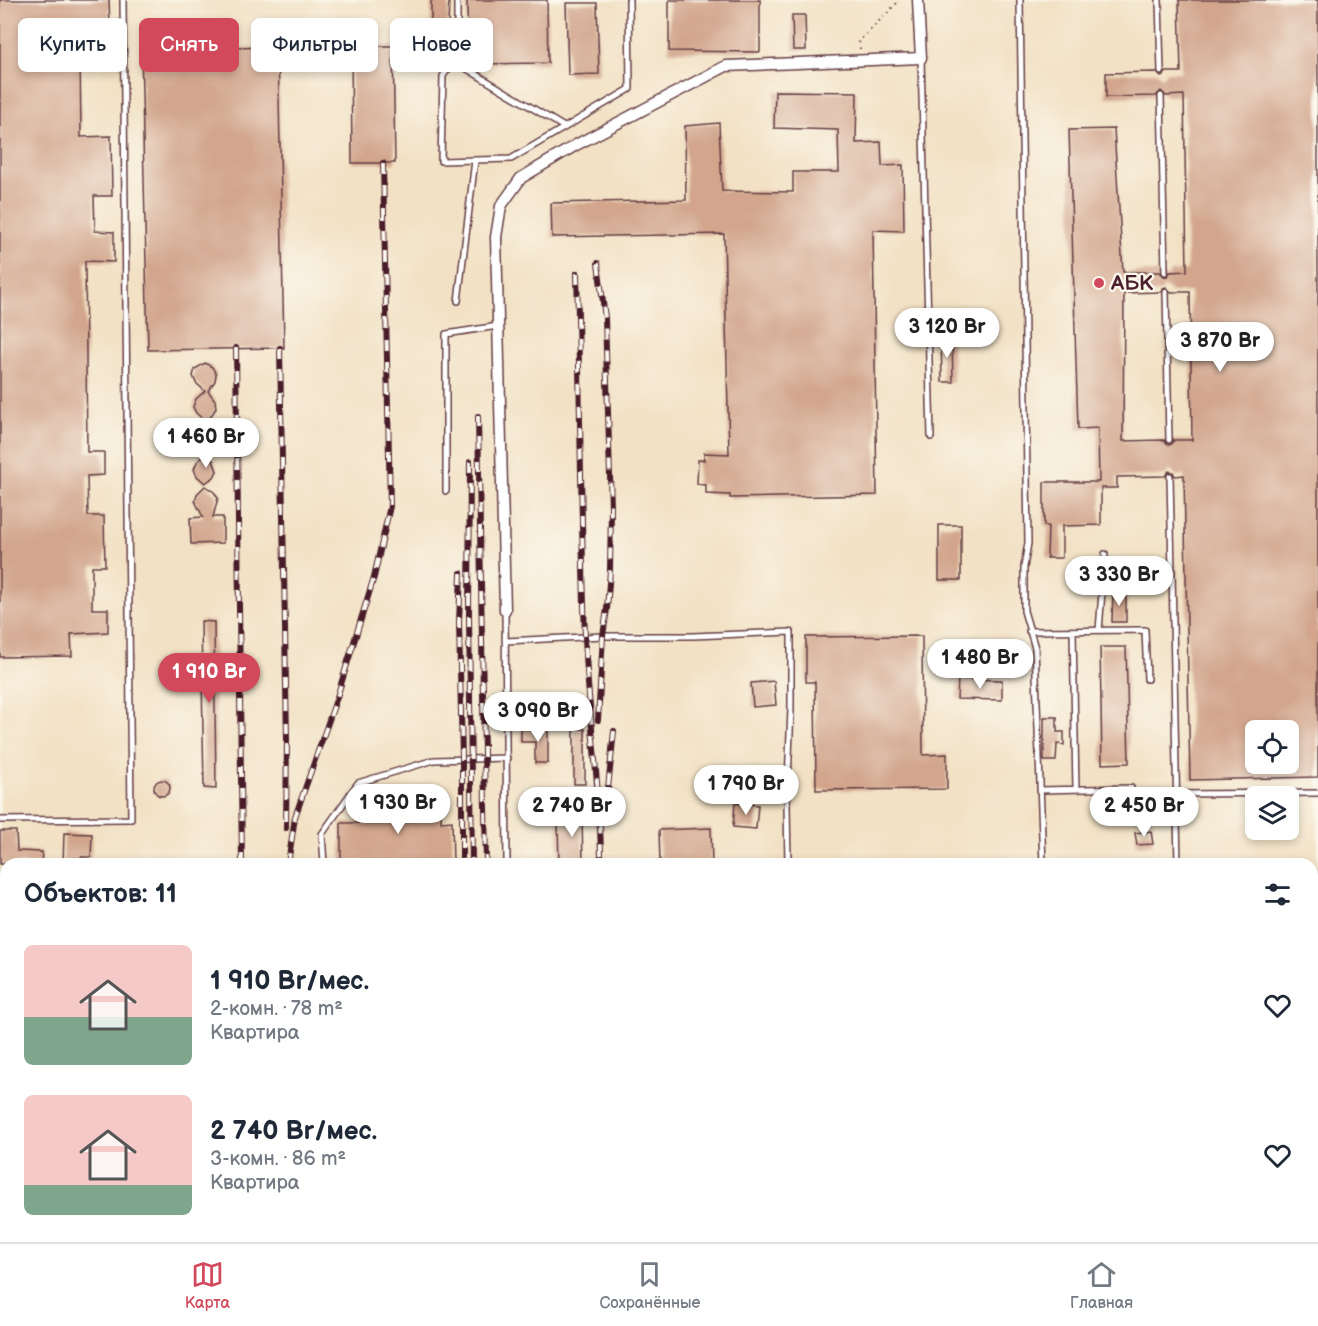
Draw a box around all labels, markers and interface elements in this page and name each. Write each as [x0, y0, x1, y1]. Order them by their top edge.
chip: Купить [18, 18, 127, 72]
chip: Снять [139, 18, 239, 72]
chip: Фильтры [251, 18, 378, 72]
chip: Новое [390, 18, 493, 72]
place label: АБК [1110, 271, 1154, 296]
marker: АБК [1092, 276, 1106, 290]
pin: 3 120 Br [885, 308, 1009, 359]
text: 3 120 Br [908, 315, 986, 339]
pin: 3 870 Br [1158, 322, 1282, 373]
text: 3 870 Br [1180, 329, 1260, 353]
pin: 1 460 Br [144, 418, 268, 469]
text: 1 460 Br [167, 425, 245, 449]
pin: 3 330 Br [1057, 556, 1181, 607]
text: 3 330 Br [1079, 563, 1159, 587]
pin: 1 480 Br [918, 639, 1042, 690]
text: 1 480 Br [941, 646, 1019, 670]
pin: 1 910 Br [147, 653, 271, 704]
text: 1 910 Br [172, 660, 246, 684]
pin: 3 090 Br [476, 692, 600, 743]
text: 3 090 Br [497, 699, 579, 723]
map controls [1245, 720, 1299, 840]
button: locate [1245, 720, 1299, 774]
pin: 1 790 Br [684, 765, 808, 816]
text: 1 790 Br [708, 772, 784, 796]
pin: 1 930 Br [336, 784, 460, 835]
button: layers [1245, 786, 1299, 840]
pin: 2 740 Br [510, 787, 634, 838]
pin: 2 450 Br [1082, 787, 1206, 838]
text: 1 930 Br [359, 791, 437, 815]
text: 2 740 Br [532, 794, 612, 818]
text: 2 450 Br [1104, 794, 1184, 818]
icon: filters [1261, 878, 1294, 911]
text: Объектов: 11 [24, 879, 177, 910]
text: 1 910 Br/мес. [210, 966, 369, 997]
icon: home [72, 969, 144, 1041]
icon: heart [1261, 989, 1294, 1022]
text: 2-комн. · 78 m² [210, 997, 343, 1021]
text: Квартира [210, 1021, 300, 1045]
text: 2 740 Br/мес. [210, 1116, 377, 1147]
icon: home [72, 1119, 144, 1191]
icon: heart [1261, 1139, 1294, 1172]
text: 3-комн. · 86 m² [210, 1147, 346, 1171]
text: Квартира [210, 1171, 300, 1195]
tab: Карта [185, 1258, 230, 1313]
tab: Сохранённые [599, 1258, 701, 1313]
tab: Главная [1070, 1258, 1133, 1313]

